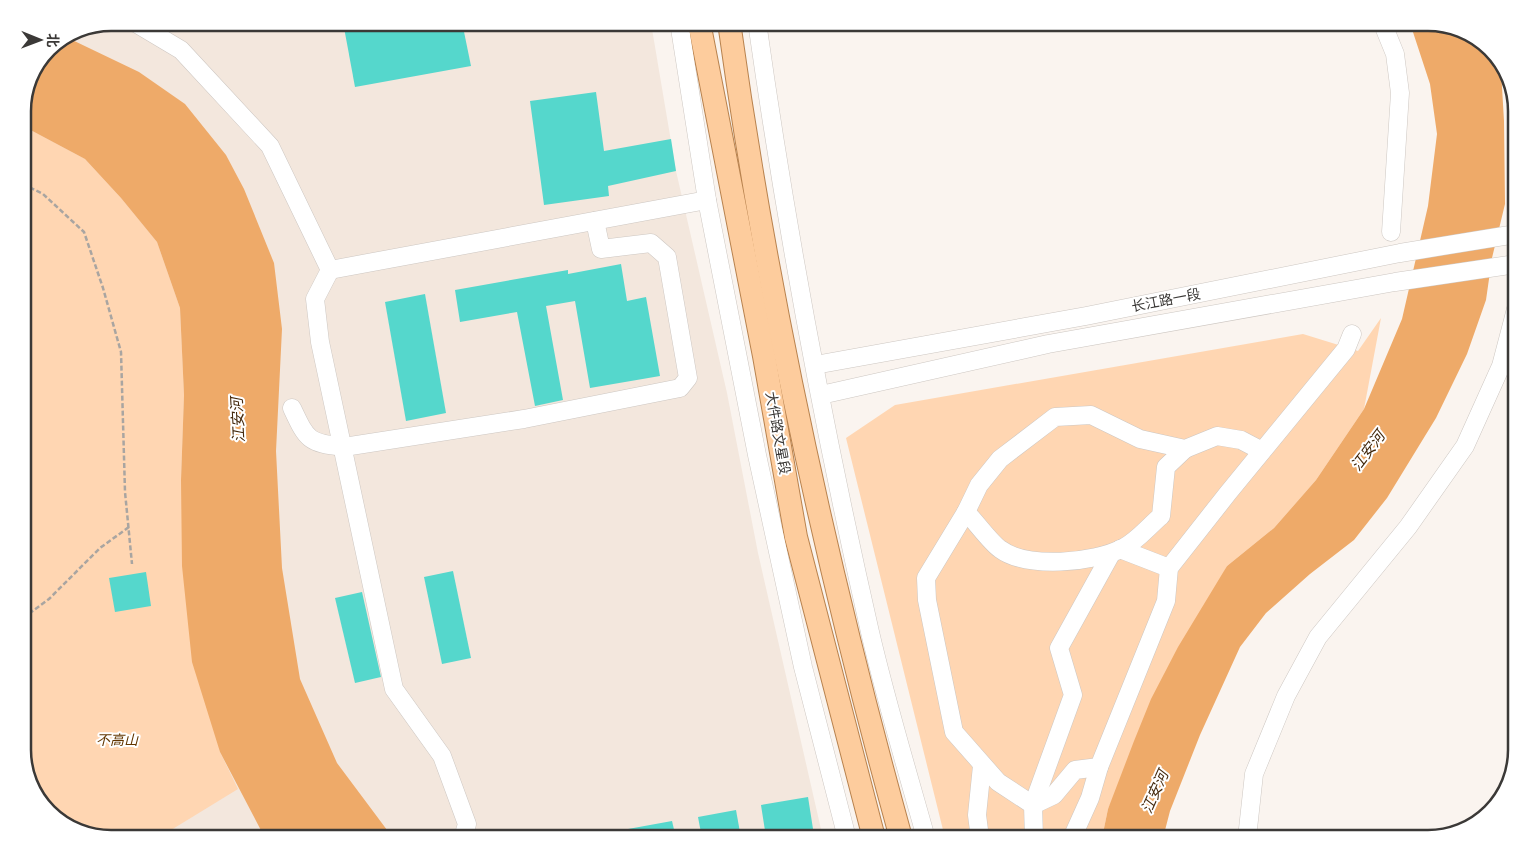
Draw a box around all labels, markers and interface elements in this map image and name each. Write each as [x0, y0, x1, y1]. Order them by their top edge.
north arrow [15, 15, 65, 65]
text: 北 [43, 33, 63, 47]
street label: 长江路一段 [1130, 284, 1202, 316]
street label: 大件路文星段 [761, 390, 795, 476]
water label: 江安河 [226, 394, 249, 443]
water label: 江安河 [1346, 424, 1391, 475]
park label: 不高山 [96, 730, 139, 750]
water label: 江安河 [1136, 764, 1175, 817]

